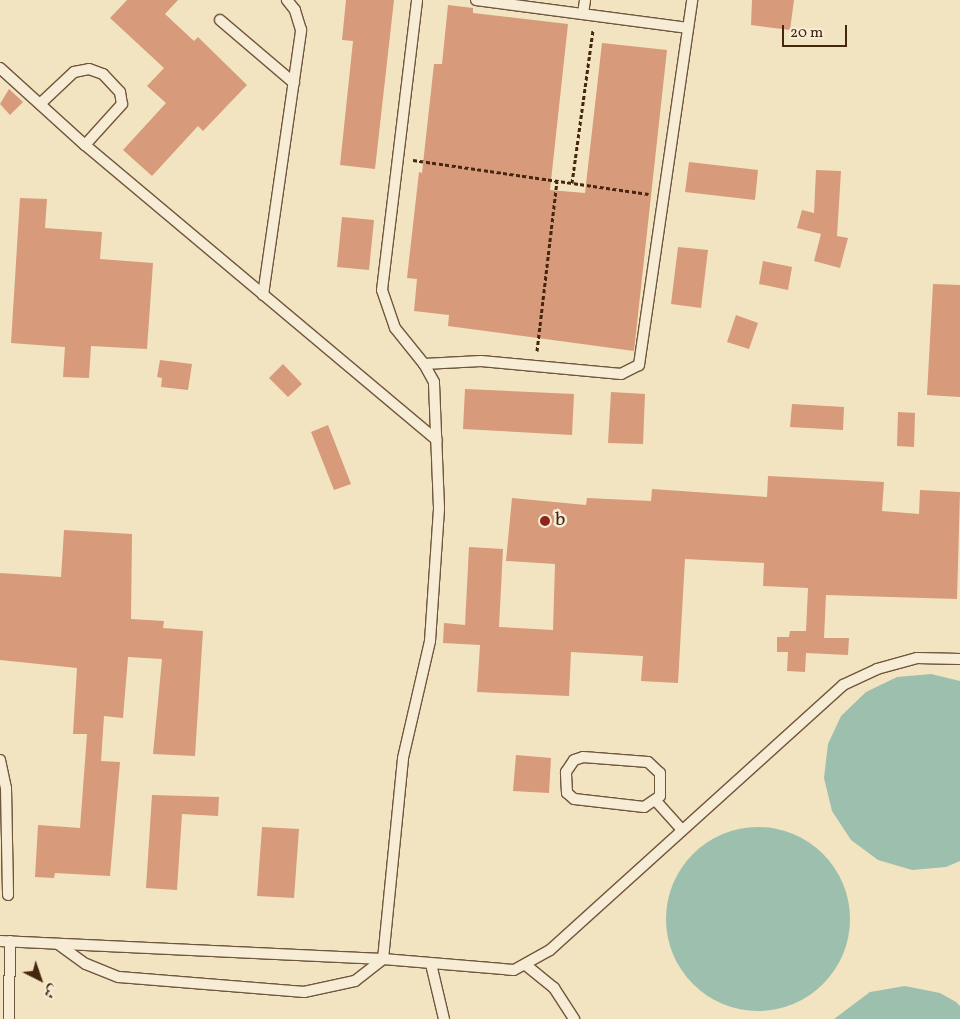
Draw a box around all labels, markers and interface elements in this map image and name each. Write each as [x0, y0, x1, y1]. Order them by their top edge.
scale bar [785, 15, 850, 47]
text: 20 m [790, 23, 823, 44]
place label: b [555, 510, 565, 532]
marker: b [539, 515, 551, 527]
north arrow [15, 954, 65, 1004]
text: ش [39, 979, 62, 1002]

